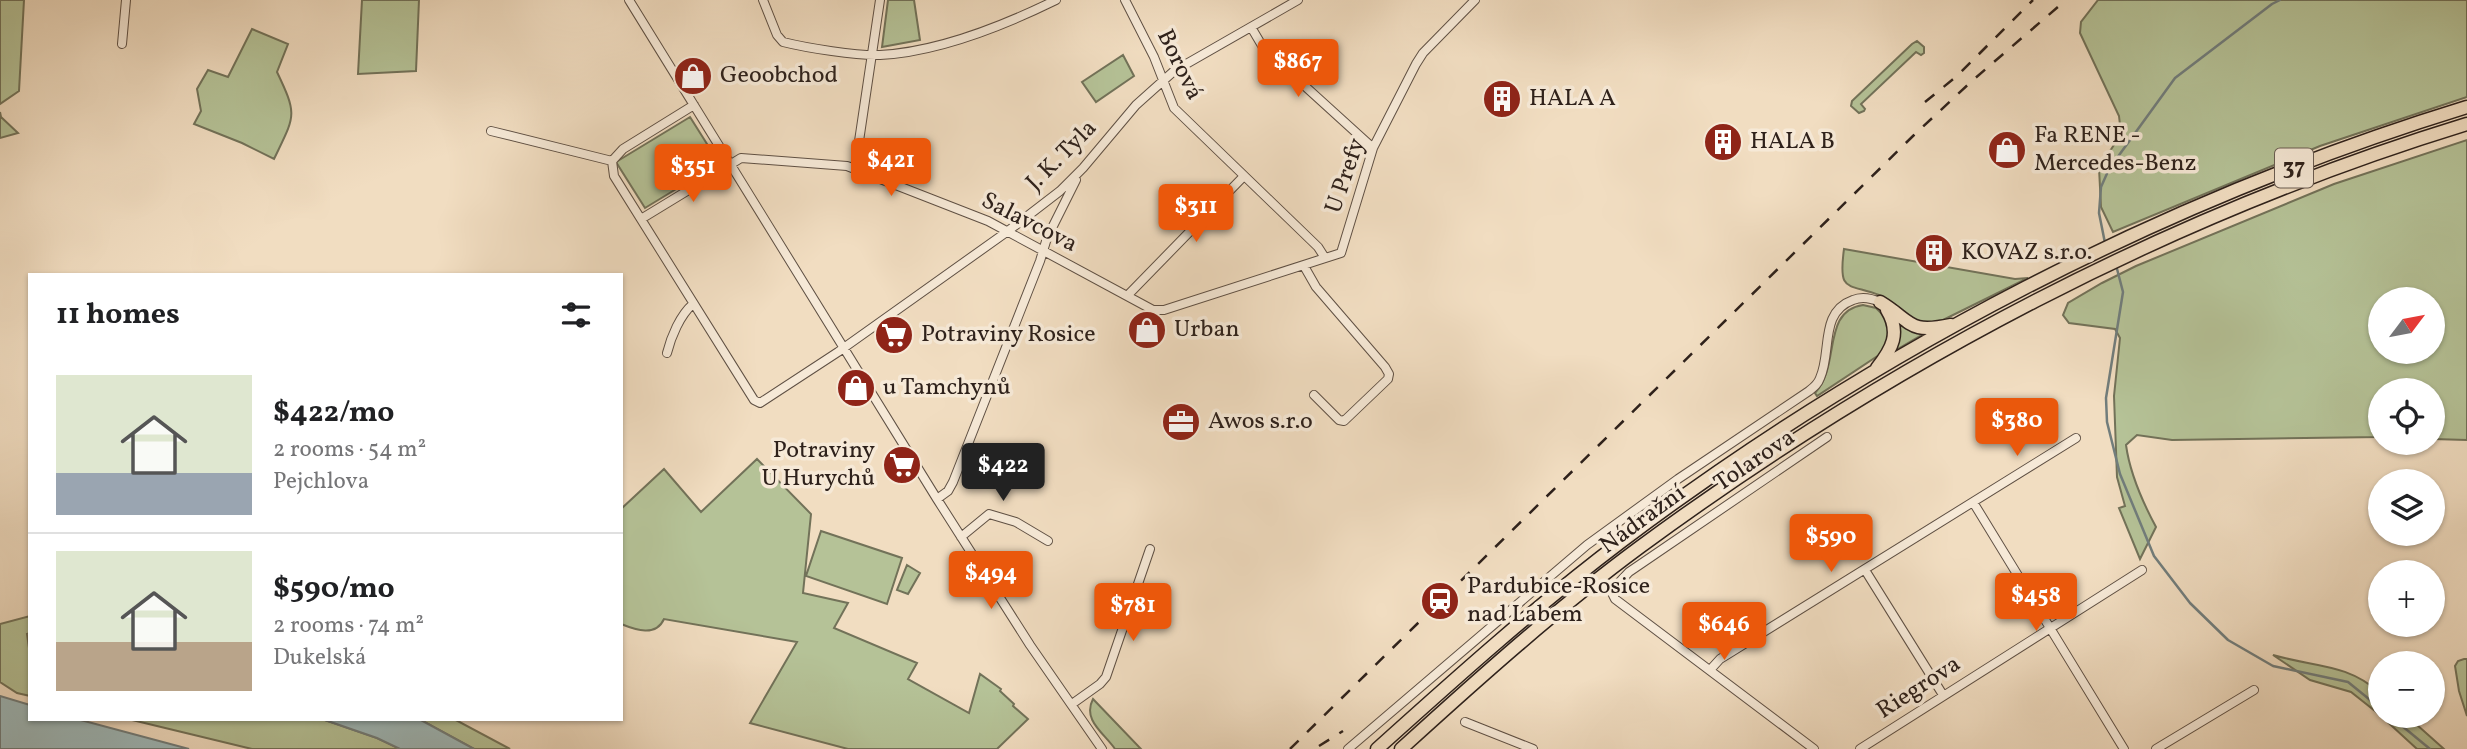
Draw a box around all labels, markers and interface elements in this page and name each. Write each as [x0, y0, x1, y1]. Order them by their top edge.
street label: Borová [1147, 24, 1211, 106]
pin: $867 [1257, 40, 1339, 99]
text: $867 [1274, 46, 1323, 78]
shop icon: Geoobchod [672, 55, 714, 97]
place label: Geoobchod [720, 59, 838, 93]
building icon: HALA A [1481, 78, 1523, 120]
place label: HALA A [1529, 82, 1616, 116]
street label: J. K. Tyla [1019, 113, 1105, 199]
place label: Fa RENE - Mercedes-Benz [2034, 119, 2197, 181]
building icon: HALA B [1702, 121, 1744, 163]
place label: HALA B [1750, 125, 1835, 159]
shop icon: Fa RENE - Mercedes-Benz [1986, 129, 2028, 171]
street label: U Prefy [1317, 134, 1375, 218]
pin: $421 [850, 138, 932, 198]
pin: $351 [652, 144, 734, 204]
text: $421 [867, 145, 915, 177]
road number: 37 [2275, 148, 2313, 188]
text: $351 [671, 151, 715, 183]
street label: Salavcova [975, 184, 1083, 262]
pin: $311 [1155, 184, 1237, 244]
text: $311 [1174, 191, 1218, 223]
building icon: KOVAZ s.r.o. [1913, 232, 1955, 274]
place label: KOVAZ s.r.o. [1961, 236, 2092, 270]
north arrow [2368, 287, 2445, 364]
map controls [2368, 287, 2445, 728]
text: 11 homes [56, 294, 180, 336]
icon: filters [557, 296, 595, 334]
shop icon: Urban [1126, 309, 1168, 351]
place label: Urban [1174, 313, 1240, 347]
supermarket icon: Potraviny Rosice [873, 314, 915, 356]
place label: Potraviny Rosice [921, 318, 1096, 352]
shop icon: u Tamchynů [835, 367, 877, 409]
place label: u Tamchynů [883, 371, 1011, 405]
button: locate [2368, 378, 2445, 455]
text: $422/mo [273, 392, 395, 434]
pin: $380 [1976, 398, 2058, 458]
office icon: Awos s.r.o [1160, 401, 1202, 443]
icon: home [112, 403, 196, 487]
place label: Awos s.r.o [1208, 405, 1313, 439]
text: $380 [1991, 405, 2043, 437]
street label: Tolarova [1708, 421, 1802, 501]
text: 2 rooms · 54 m² [273, 434, 426, 466]
place label: Potraviny U Hurychů [762, 434, 875, 496]
supermarket icon: Potraviny U Hurychů [881, 444, 923, 486]
pin: $422 [962, 444, 1044, 503]
text: $422 [978, 450, 1028, 482]
text: Pejchlova [273, 466, 369, 498]
button: layers [2368, 469, 2445, 546]
street label: Nádražní [1593, 477, 1693, 563]
pin: $590 [1790, 514, 1872, 574]
text: $590 [1806, 521, 1856, 553]
pin: $494 [950, 552, 1032, 611]
text: $494 [965, 558, 1017, 590]
button: + [2368, 560, 2445, 637]
text: $590/mo [273, 568, 395, 610]
place label: Pardubice-Rosice nad Labem [1467, 570, 1650, 632]
pin: $458 [1995, 574, 2077, 633]
icon: home [112, 579, 196, 663]
station icon: Pardubice-Rosice nad Labem [1419, 580, 1461, 622]
text: $458 [2011, 580, 2061, 612]
pin: $781 [1092, 584, 1174, 643]
text: $781 [1110, 590, 1156, 622]
pin: $646 [1683, 602, 1765, 662]
text: $646 [1698, 609, 1750, 641]
text: 2 rooms · 74 m² [273, 610, 424, 642]
text: Dukelská [273, 642, 367, 674]
street label: Riegrova [1870, 648, 1968, 728]
button: − [2368, 651, 2445, 728]

